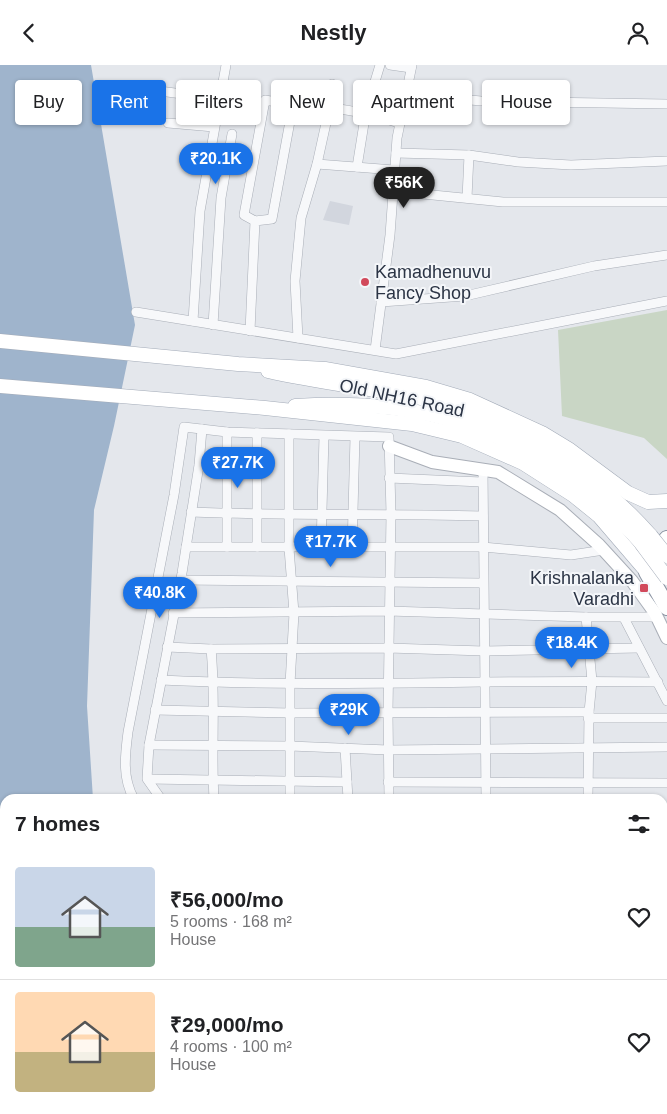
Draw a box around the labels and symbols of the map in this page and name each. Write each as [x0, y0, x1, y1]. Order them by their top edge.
pin: ₹20.1K [175, 143, 257, 185]
pin: ₹56K [374, 167, 434, 209]
place label: Kamadhenuvu Fancy Shop [375, 262, 491, 303]
marker: Kamadhenuvu Fancy Shop [359, 276, 371, 288]
street label: Old NH16 Road [338, 375, 466, 421]
pin: ₹27.7K [197, 447, 279, 489]
pin: ₹17.7K [290, 525, 372, 568]
place label: Krishnalanka Varadhi [530, 568, 635, 609]
pin: ₹40.8K [119, 577, 201, 619]
marker: Krishnalanka Varadhi [638, 582, 650, 594]
pin: ₹18.4K [531, 627, 613, 669]
pin: ₹29K [319, 693, 379, 736]

